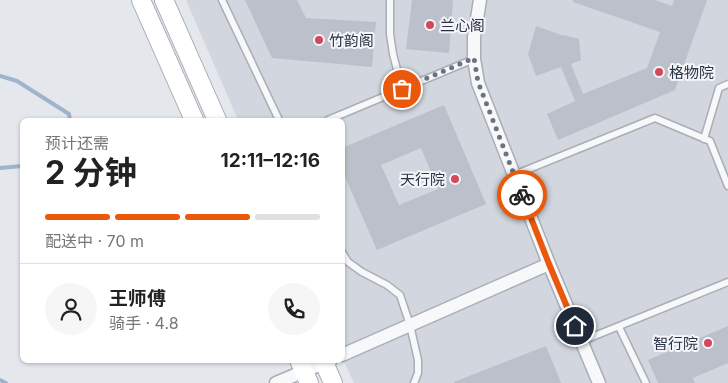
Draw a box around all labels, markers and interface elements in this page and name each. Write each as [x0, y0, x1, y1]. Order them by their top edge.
place label: 兰心阁 [440, 16, 485, 35]
marker: 兰心阁 [424, 19, 436, 31]
place label: 竹韵阁 [329, 31, 374, 50]
marker: 竹韵阁 [313, 34, 325, 46]
place label: 格物院 [669, 63, 714, 82]
marker: 格物院 [653, 66, 665, 78]
pin [381, 68, 423, 110]
icon: bag [388, 75, 416, 103]
text: 预计还需 [45, 133, 109, 153]
text: 12:11–12:16 [221, 149, 320, 172]
text: 2 分钟 [45, 153, 137, 192]
place label: 天行院 [400, 170, 445, 189]
courier [497, 170, 547, 220]
marker: 天行院 [449, 173, 461, 185]
icon: bike [508, 181, 536, 209]
text: 配送中 · 70 m [45, 231, 144, 251]
button: person [45, 283, 97, 335]
button: phone [268, 283, 320, 335]
text: 王师傅 [109, 287, 166, 310]
pin [554, 305, 596, 347]
icon: home [561, 312, 589, 340]
text: 骑手 · 4.8 [109, 313, 179, 333]
place label: 智行院 [653, 334, 698, 353]
marker: 智行院 [702, 337, 714, 349]

